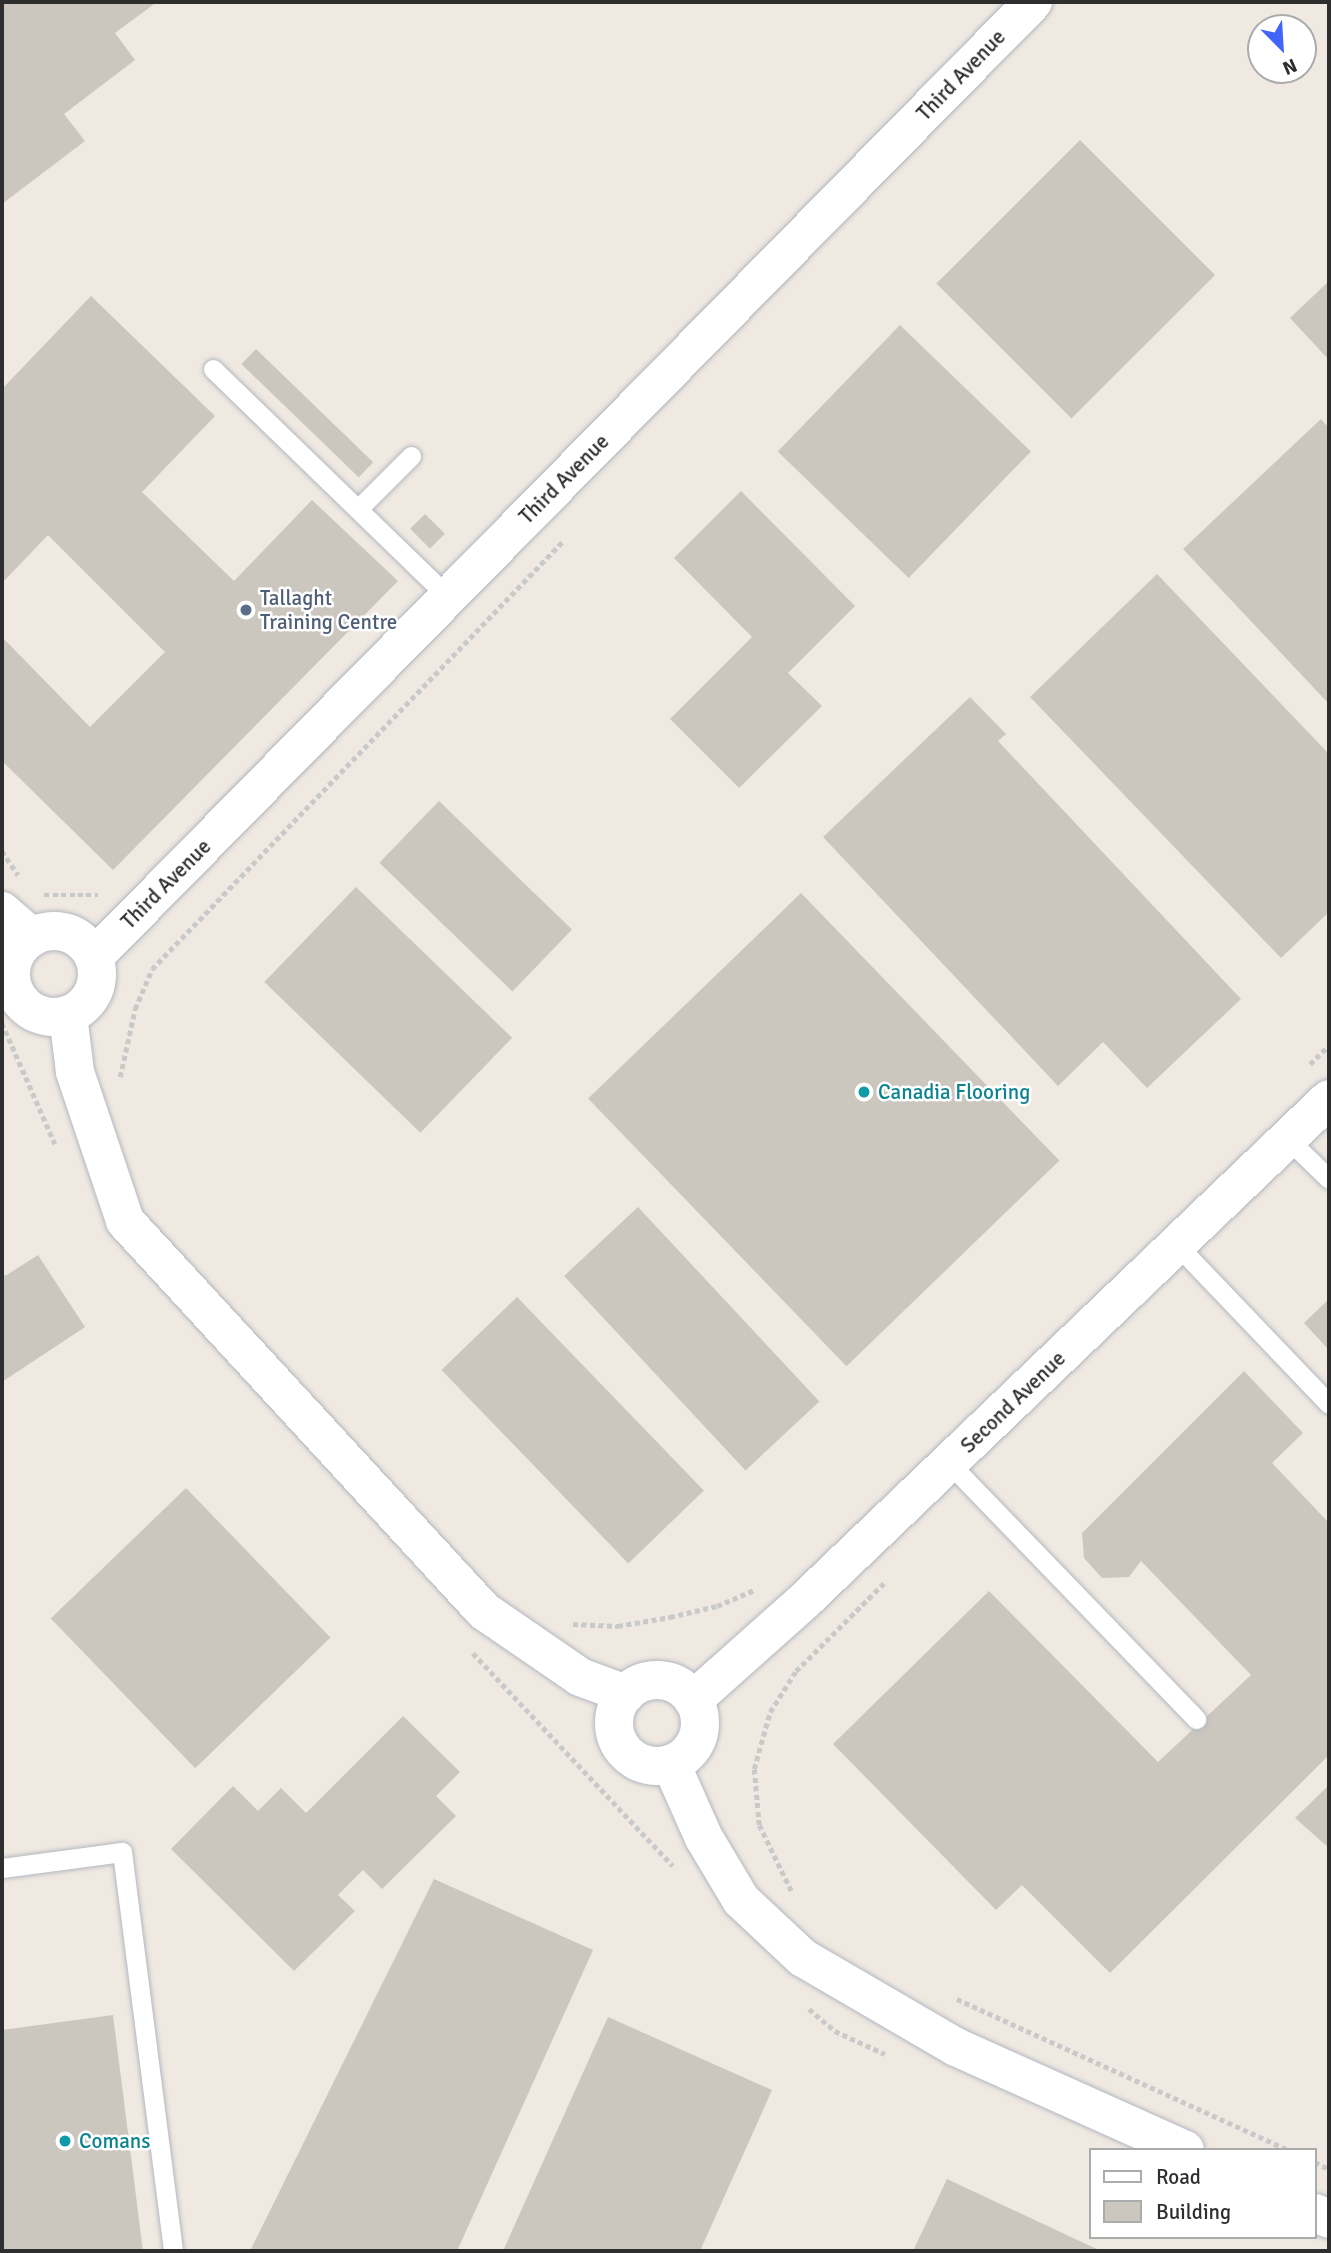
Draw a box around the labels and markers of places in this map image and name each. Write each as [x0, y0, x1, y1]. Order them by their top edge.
place label: Tallaght Training Centre [260, 585, 397, 635]
marker: Tallaght Training Centre [238, 602, 254, 618]
place label: Canadia Flooring [878, 1079, 1030, 1105]
marker: Canadia Flooring [856, 1084, 872, 1100]
place label: Comans [79, 2128, 150, 2154]
marker: Comans [57, 2133, 73, 2149]

